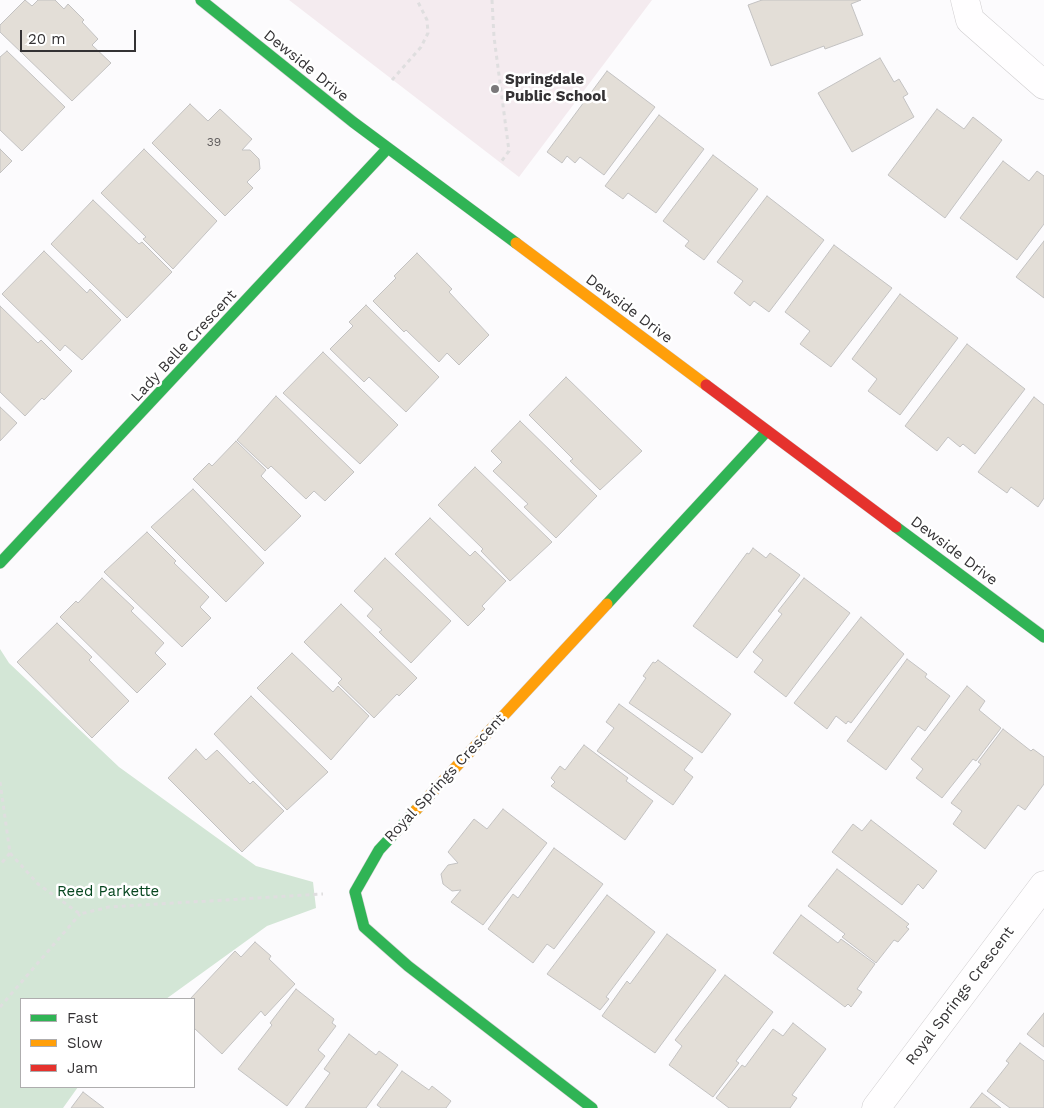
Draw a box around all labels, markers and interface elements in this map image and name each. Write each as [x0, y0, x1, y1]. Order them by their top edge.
scale bar [22, 20, 139, 52]
street label: Dewside Drive [260, 26, 352, 106]
text: 20 m [28, 30, 66, 48]
place label: Springdale Public School [505, 71, 606, 106]
marker: Springdale Public School [489, 83, 501, 95]
house number: 39 [207, 135, 221, 149]
street label: Dewside Drive [582, 271, 676, 347]
street label: Lady Belle Crescent [128, 286, 240, 406]
street label: Dewside Drive [907, 513, 1001, 589]
street label: Royal Springs Crescent [381, 710, 509, 846]
park label: Reed Parkette [57, 883, 159, 901]
street label: Royal Springs Crescent [902, 923, 1018, 1069]
legend [20, 998, 195, 1088]
text: Fast [67, 1009, 98, 1027]
text: Slow [67, 1034, 103, 1052]
text: Jam [67, 1059, 98, 1077]

